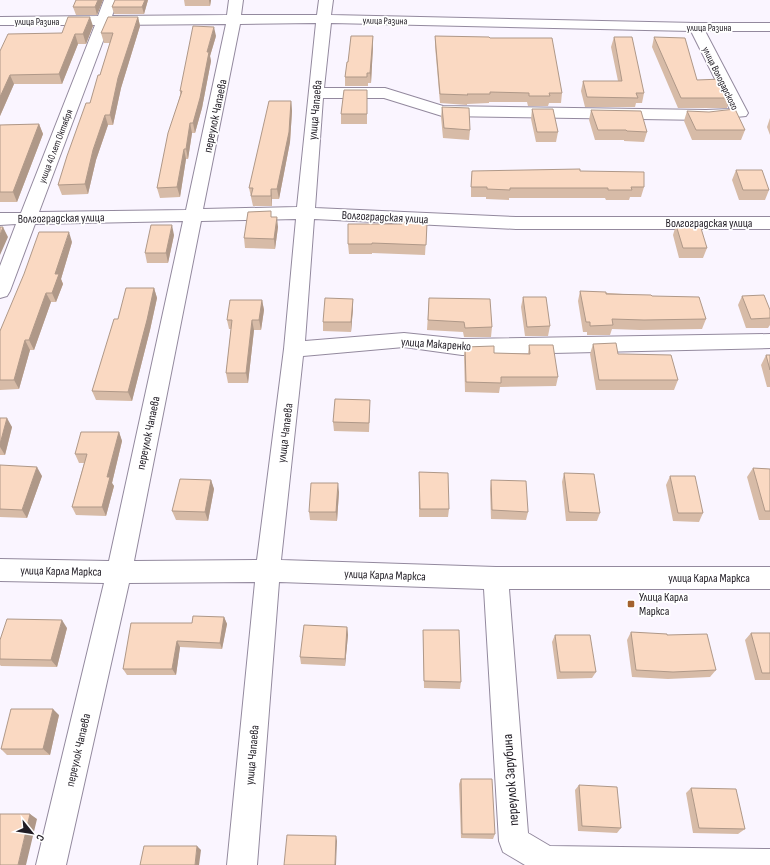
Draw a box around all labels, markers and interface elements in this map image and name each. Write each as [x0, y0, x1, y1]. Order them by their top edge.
street label: улица Разина [362, 15, 408, 27]
street label: улица Разина [15, 16, 60, 28]
street label: улица Разина [687, 22, 732, 34]
street label: улица Володарского [700, 45, 741, 112]
street label: переулок Чапаева [200, 78, 231, 154]
street label: улица Чапаева [305, 79, 326, 141]
street label: улица 40 лет Октября [36, 108, 76, 185]
street label: Волгоградская улица [341, 208, 429, 227]
street label: Волгоградская улица [17, 210, 105, 227]
street label: Волгоградская улица [666, 216, 753, 231]
street label: улица Макаренко [400, 335, 472, 354]
street label: переулок Чапаева [133, 395, 164, 471]
street label: улица Чапаева [274, 402, 297, 464]
street label: улица Карла Маркса [20, 563, 102, 580]
street label: улица Карла Маркса [344, 567, 426, 584]
street label: улица Карла Маркса [668, 571, 750, 586]
place label: Улица Карла Маркса [639, 590, 688, 619]
marker: Улица Карла Маркса [626, 599, 636, 609]
street label: переулок Чапаева [63, 712, 94, 788]
street label: улица Чапаева [242, 724, 263, 786]
street label: переулок Зарубина [499, 733, 522, 827]
north arrow [12, 813, 52, 853]
text: С [33, 832, 47, 844]

